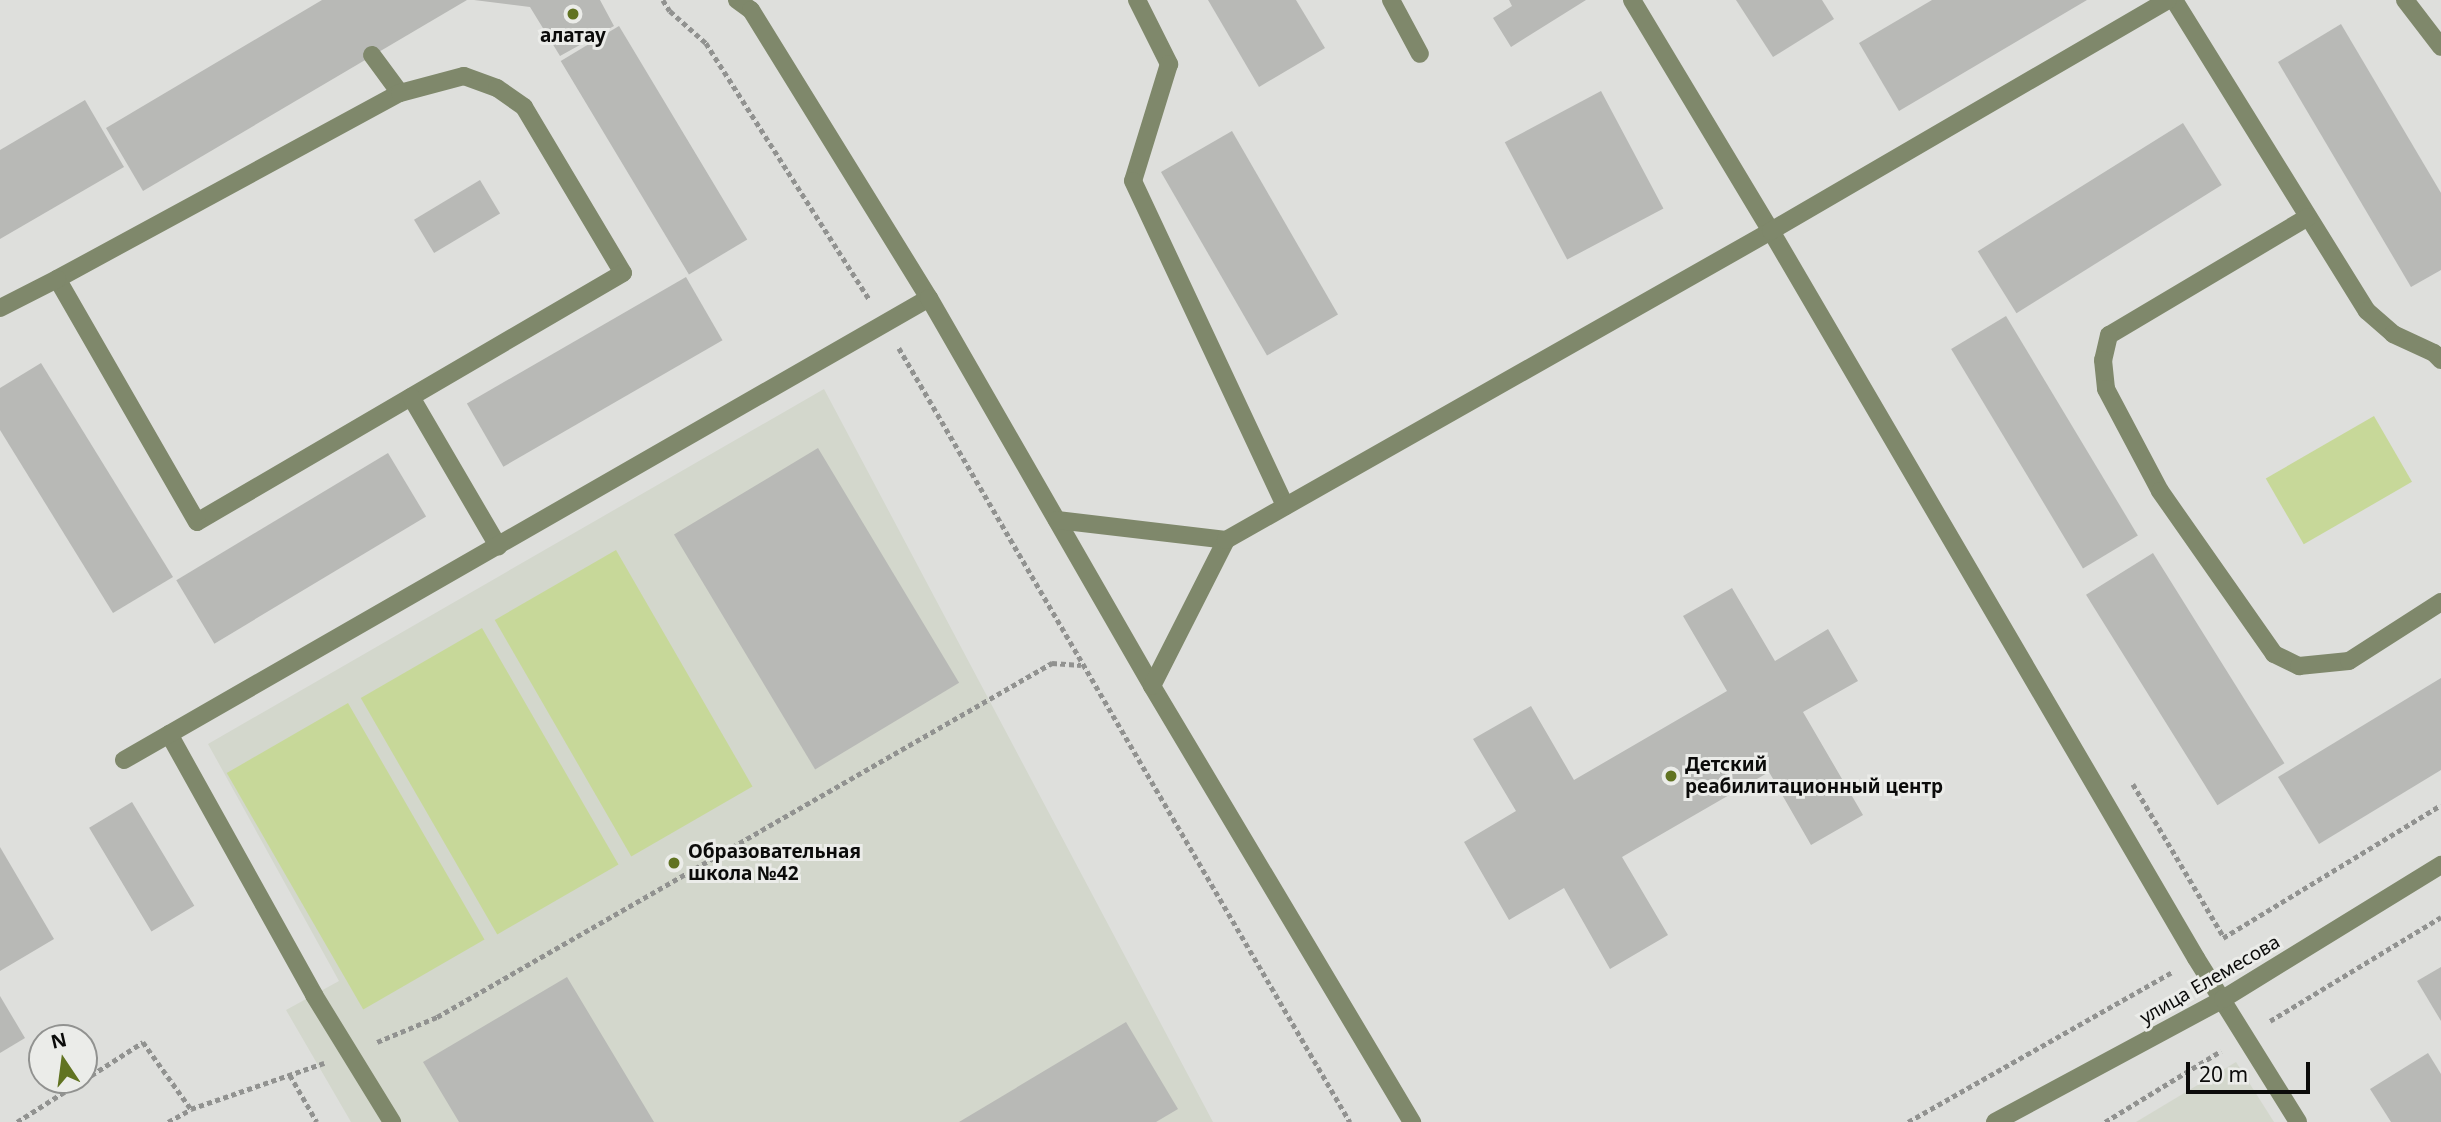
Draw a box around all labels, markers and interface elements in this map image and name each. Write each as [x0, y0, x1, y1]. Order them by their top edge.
marker: алатау [565, 6, 581, 22]
place label: алатау [540, 25, 606, 47]
place label: Детский реабилитационный центр [1685, 754, 1943, 798]
marker: Детский реабилитационный центр [1663, 768, 1679, 784]
place label: Образовательная школа №42 [688, 841, 861, 885]
marker: Образовательная школа №42 [666, 855, 682, 871]
street label: улица Елемесова [2136, 931, 2284, 1029]
north arrow [28, 1024, 98, 1094]
text: N [48, 1026, 69, 1055]
scale bar [2189, 1048, 2313, 1092]
text: 20 m [2199, 1060, 2248, 1088]

